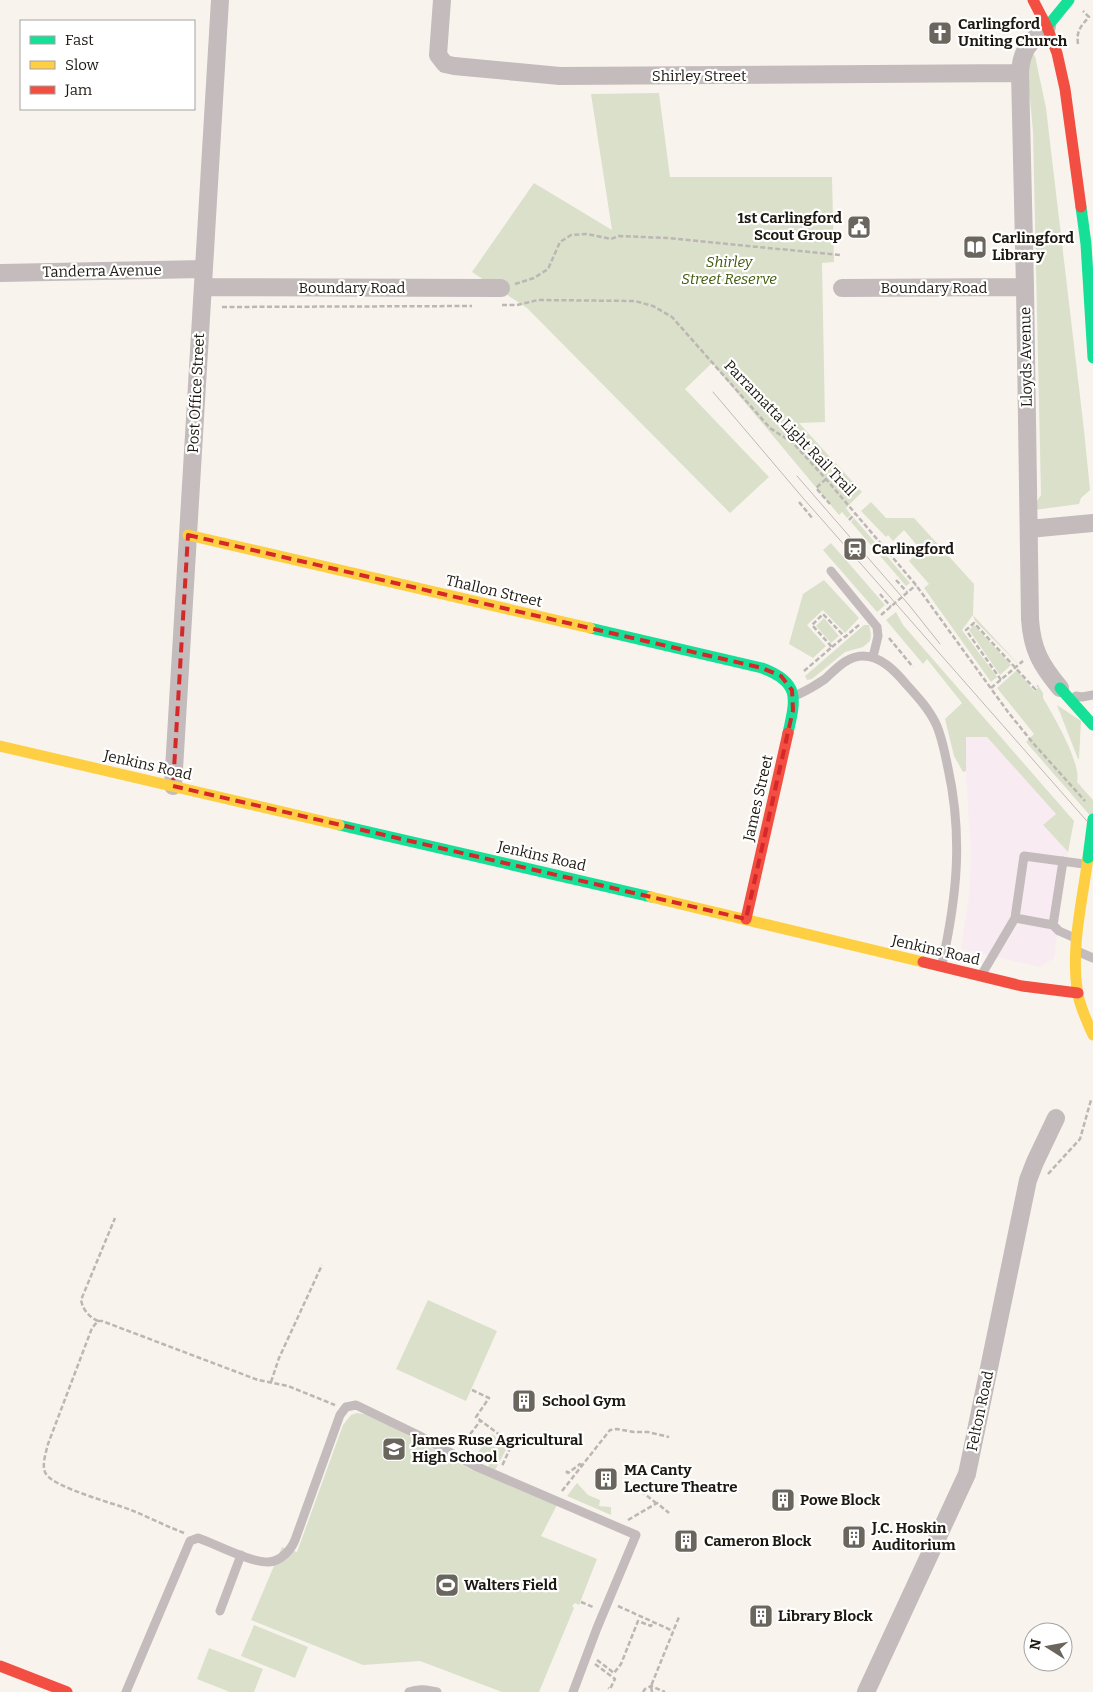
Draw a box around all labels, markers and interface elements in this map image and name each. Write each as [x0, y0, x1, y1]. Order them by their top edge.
place label: Carlingford Uniting Church [958, 15, 1068, 50]
legend [20, 20, 195, 110]
church icon: Carlingford Uniting Church [927, 20, 953, 46]
text: Fast [65, 31, 94, 49]
text: Slow [65, 56, 100, 74]
street label: Shirley Street [652, 67, 747, 85]
text: Jam [64, 81, 93, 99]
place label: 1st Carlingford Scout Group [738, 209, 842, 244]
public building icon: 1st Carlingford Scout Group [846, 214, 872, 240]
place label: Carlingford Library [992, 229, 1074, 264]
library icon: Carlingford Library [962, 234, 988, 260]
park label: Shirley Street Reserve [681, 253, 777, 288]
street label: Tanderra Avenue [42, 261, 162, 281]
street label: Boundary Road [299, 279, 406, 297]
street label: Boundary Road [881, 279, 988, 297]
street label: Lloyds Avenue [1016, 307, 1036, 407]
street label: Post Office Street [184, 332, 208, 453]
street label: Parramatta Light Rail Trail [720, 356, 860, 500]
station icon: Carlingford [842, 536, 868, 562]
place label: Carlingford [872, 540, 954, 558]
street label: Thallon Street [444, 571, 544, 611]
street label: Jenkins Road [101, 746, 194, 784]
street label: James Street [739, 753, 777, 844]
street label: Jenkins Road [495, 837, 588, 875]
street label: Jenkins Road [889, 931, 982, 969]
street label: Felton Road [963, 1369, 997, 1453]
building icon: School Gym [511, 1388, 537, 1414]
place label: School Gym [542, 1392, 627, 1410]
place label: James Ruse Agricultural High School [411, 1431, 583, 1466]
school or university icon: James Ruse Agricultural High School [381, 1436, 407, 1462]
place label: MA Canty Lecture Theatre [624, 1461, 737, 1496]
building icon: MA Canty Lecture Theatre [593, 1466, 619, 1492]
building icon: Powe Block [770, 1487, 796, 1513]
place label: Powe Block [800, 1491, 880, 1509]
place label: J.C. Hoskin Auditorium [871, 1519, 956, 1554]
building icon: J.C. Hoskin Auditorium [841, 1524, 867, 1550]
building icon: Cameron Block [673, 1528, 699, 1554]
place label: Cameron Block [704, 1532, 812, 1550]
sports icon: Walters Field [434, 1572, 460, 1598]
place label: Walters Field [464, 1576, 557, 1594]
building icon: Library Block [748, 1603, 774, 1629]
place label: Library Block [778, 1607, 873, 1625]
north arrow [1023, 1622, 1073, 1672]
text: N [1026, 1638, 1045, 1652]

